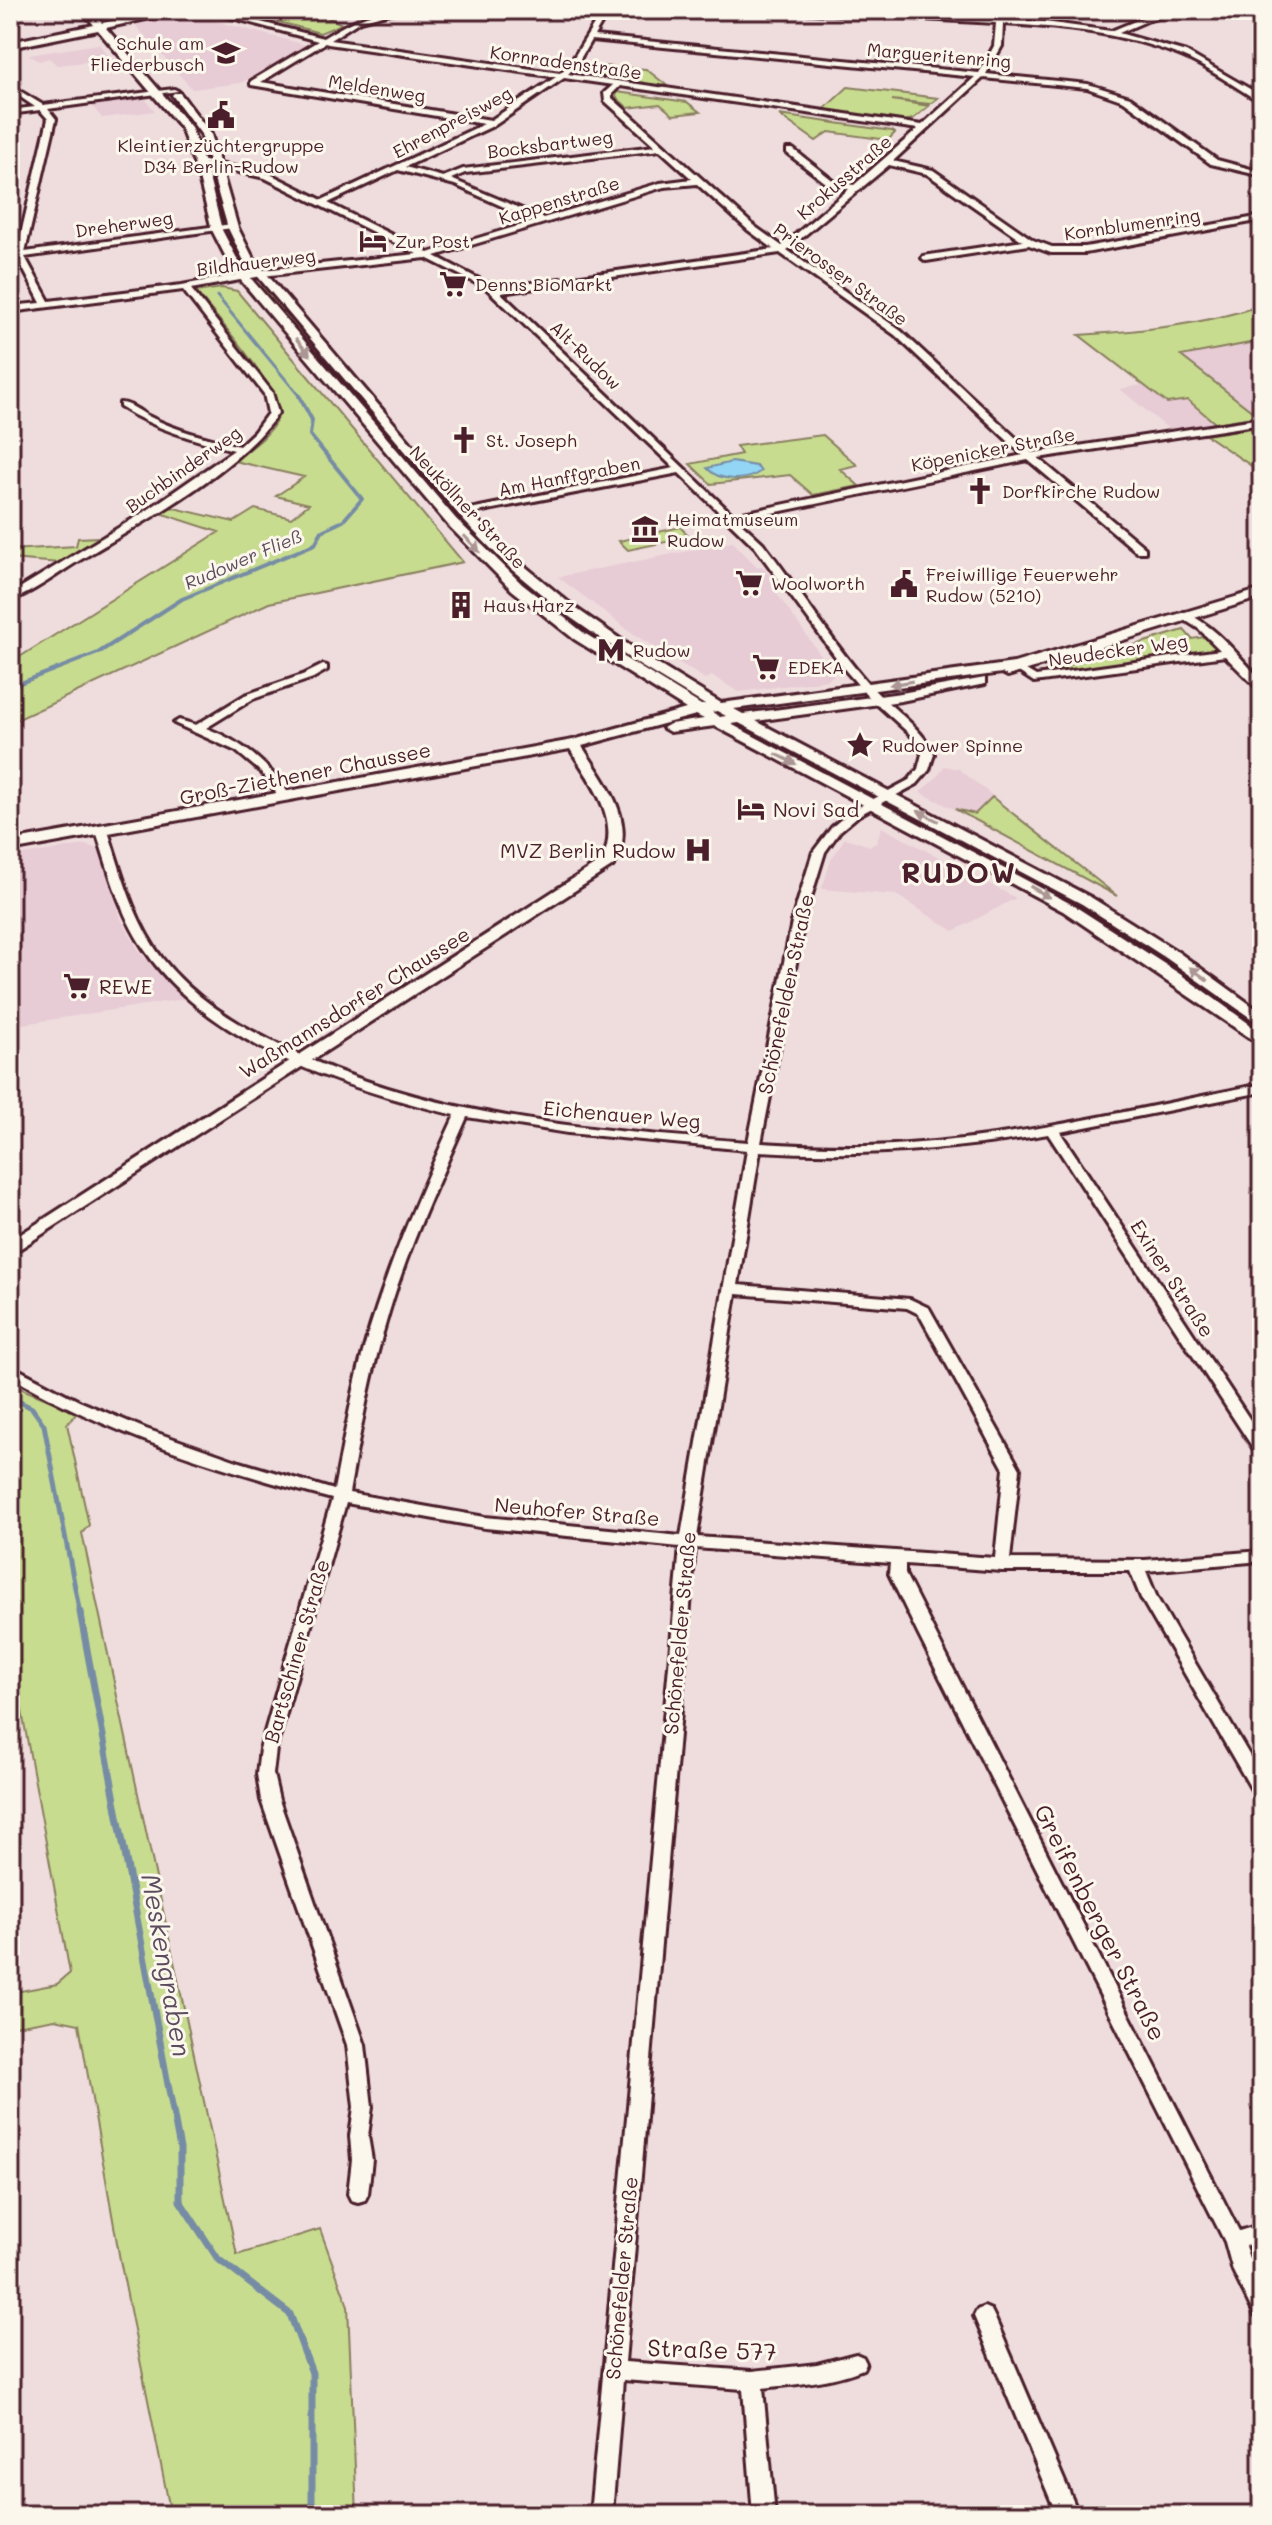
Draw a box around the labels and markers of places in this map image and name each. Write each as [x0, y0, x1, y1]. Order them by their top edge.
place label: Schule am Fliederbusch [90, 31, 204, 76]
school or university icon: Schule am Fliederbusch [211, 38, 241, 68]
public building icon: Kleintierzüchtergruppe D34 Berlin-Rudow [206, 100, 236, 130]
place label: Kleintierzüchtergruppe D34 Berlin-Rudow [117, 133, 325, 178]
hotel icon: Zur Post [358, 226, 388, 256]
place label: Zur Post [395, 229, 470, 253]
supermarket icon: Denns BioMarkt [438, 269, 468, 299]
place label: Denns BioMarkt [475, 272, 612, 296]
church icon: St. Joseph [449, 425, 479, 455]
place label: St. Joseph [486, 428, 577, 452]
church icon: Dorfkirche Rudow [965, 476, 995, 506]
place label: Dorfkirche Rudow [1002, 479, 1160, 503]
place label: Heimatmuseum Rudow [667, 507, 798, 552]
museum icon: Heimatmuseum Rudow [630, 514, 660, 544]
place label: Freiwillige Feuerwehr Rudow (5210) [926, 562, 1119, 607]
supermarket icon: Woolworth [734, 568, 764, 598]
public building icon: Freiwillige Feuerwehr Rudow (5210) [889, 569, 919, 599]
place label: Woolworth [771, 571, 864, 595]
building icon: Haus Harz [446, 590, 476, 620]
place label: Haus Harz [483, 593, 575, 617]
metro station icon: Rudow [596, 635, 626, 665]
place label: Rudow [633, 638, 690, 662]
supermarket icon: EDEKA [751, 652, 781, 682]
place label: EDEKA [788, 655, 844, 679]
place icon: Rudower Spinne [845, 730, 875, 760]
place label: Rudower Spinne [882, 733, 1023, 757]
hotel icon: Novi Sad [736, 794, 766, 824]
place label: Novi Sad [773, 796, 859, 822]
hospital icon: MVZ Berlin Rudow [683, 835, 713, 865]
place label: MVZ Berlin Rudow [500, 837, 676, 863]
supermarket icon: REWE [62, 971, 92, 1001]
place label: REWE [99, 973, 152, 999]

